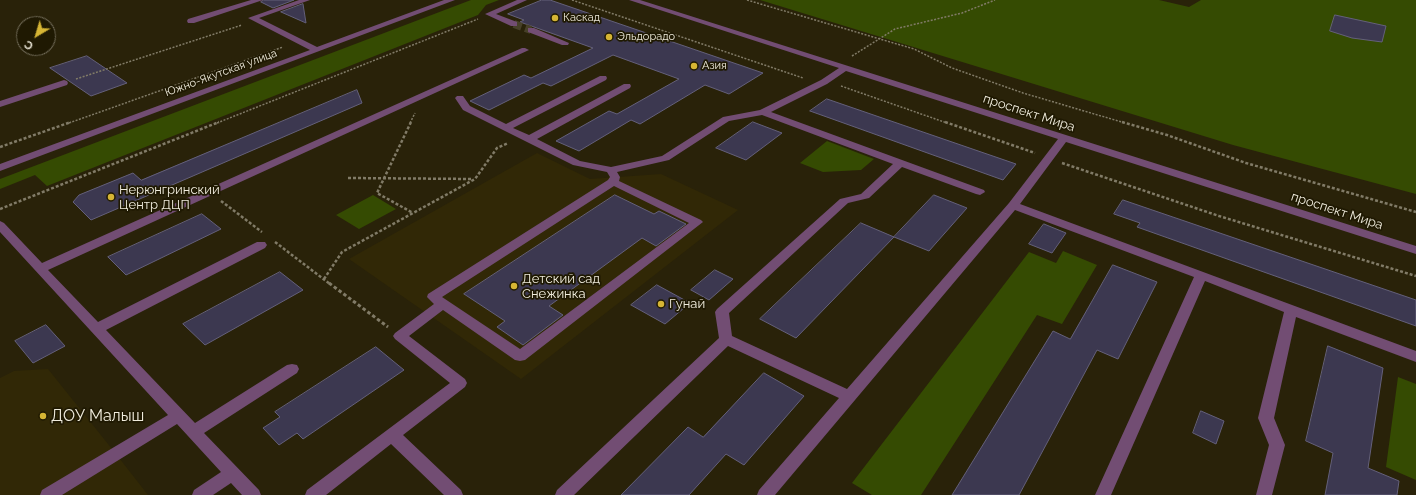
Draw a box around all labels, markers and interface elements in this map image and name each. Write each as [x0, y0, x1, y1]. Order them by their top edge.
place label: Каскад [563, 11, 600, 25]
marker: Каскад [550, 13, 560, 23]
north arrow [16, 16, 56, 56]
place label: Эльдорадо [617, 30, 675, 44]
marker: Эльдорадо [604, 32, 614, 42]
text: С [22, 38, 36, 53]
street label: Южно-Якутская улица [163, 47, 279, 99]
place label: Азия [702, 59, 727, 73]
marker: Азия [689, 61, 699, 71]
street label: проспект Мира [981, 91, 1077, 135]
place label: Нерюнгринский Центр ДЦП [119, 182, 220, 213]
street label: проспект Мира [1289, 189, 1385, 233]
marker: Нерюнгринский Центр ДЦП [106, 192, 116, 202]
place label: Детский сад Снежинка [522, 271, 600, 302]
marker: Детский сад Снежинка [509, 281, 519, 291]
place label: Гунай [669, 296, 705, 312]
marker: Гунай [656, 299, 666, 309]
place label: ДОУ Малыш [51, 406, 144, 426]
marker: ДОУ Малыш [38, 411, 48, 421]

